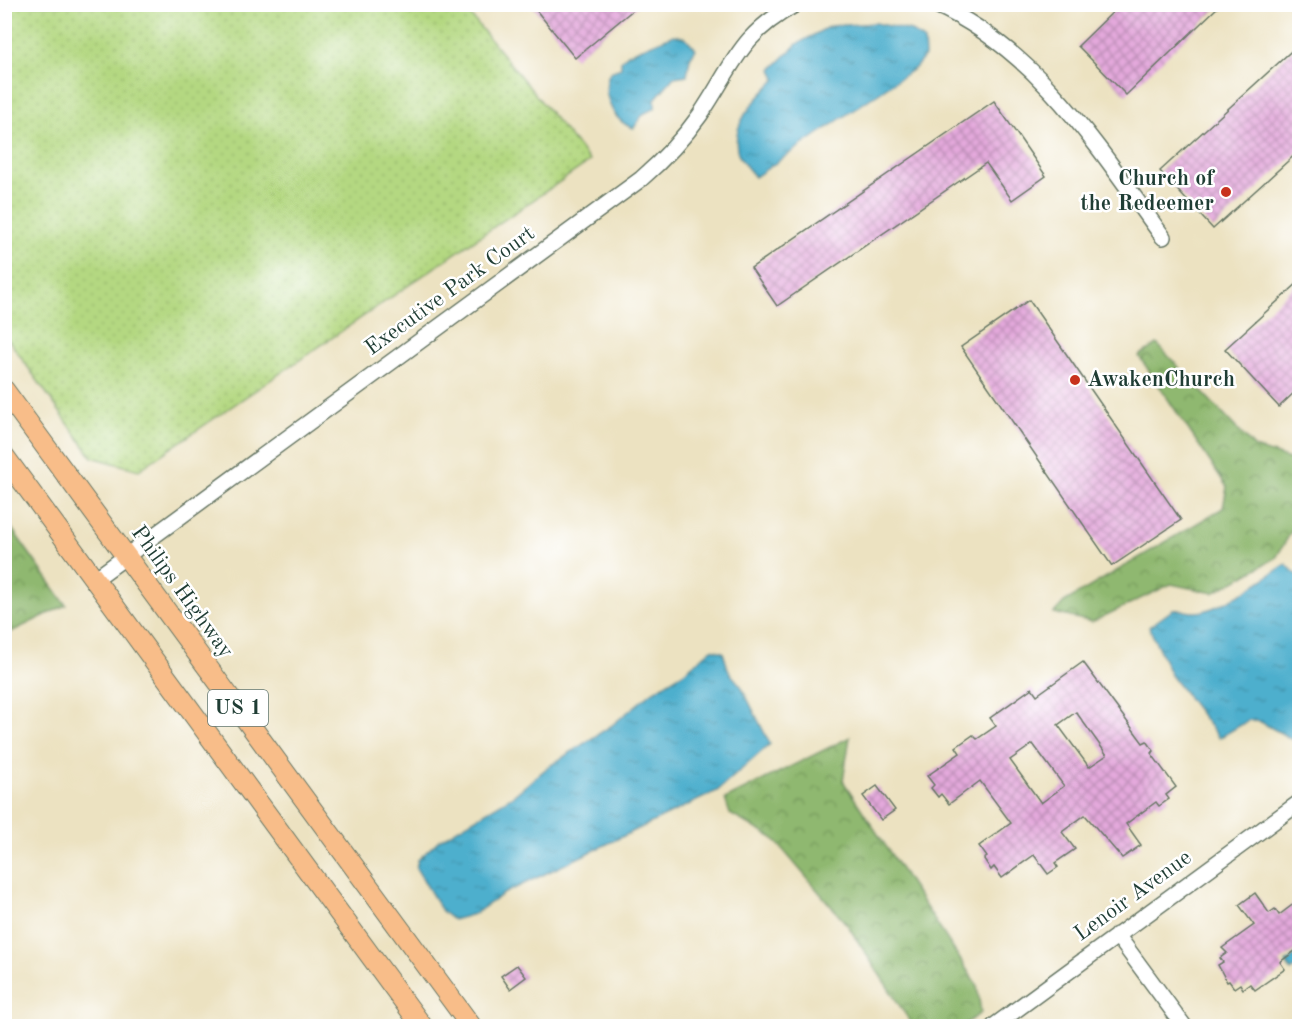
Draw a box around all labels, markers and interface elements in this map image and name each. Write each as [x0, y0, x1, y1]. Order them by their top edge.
place label: Church of the Redeemer [1081, 168, 1215, 215]
marker: Church of the Redeemer [1219, 185, 1233, 199]
street label: Executive Park Court [361, 222, 539, 360]
place label: AwakenChurch [1087, 369, 1235, 391]
marker: AwakenChurch [1068, 373, 1082, 387]
street label: Philips Highway [127, 522, 237, 662]
road number: US 1 [208, 690, 268, 726]
street label: Lenoir Avenue [1070, 846, 1196, 946]

